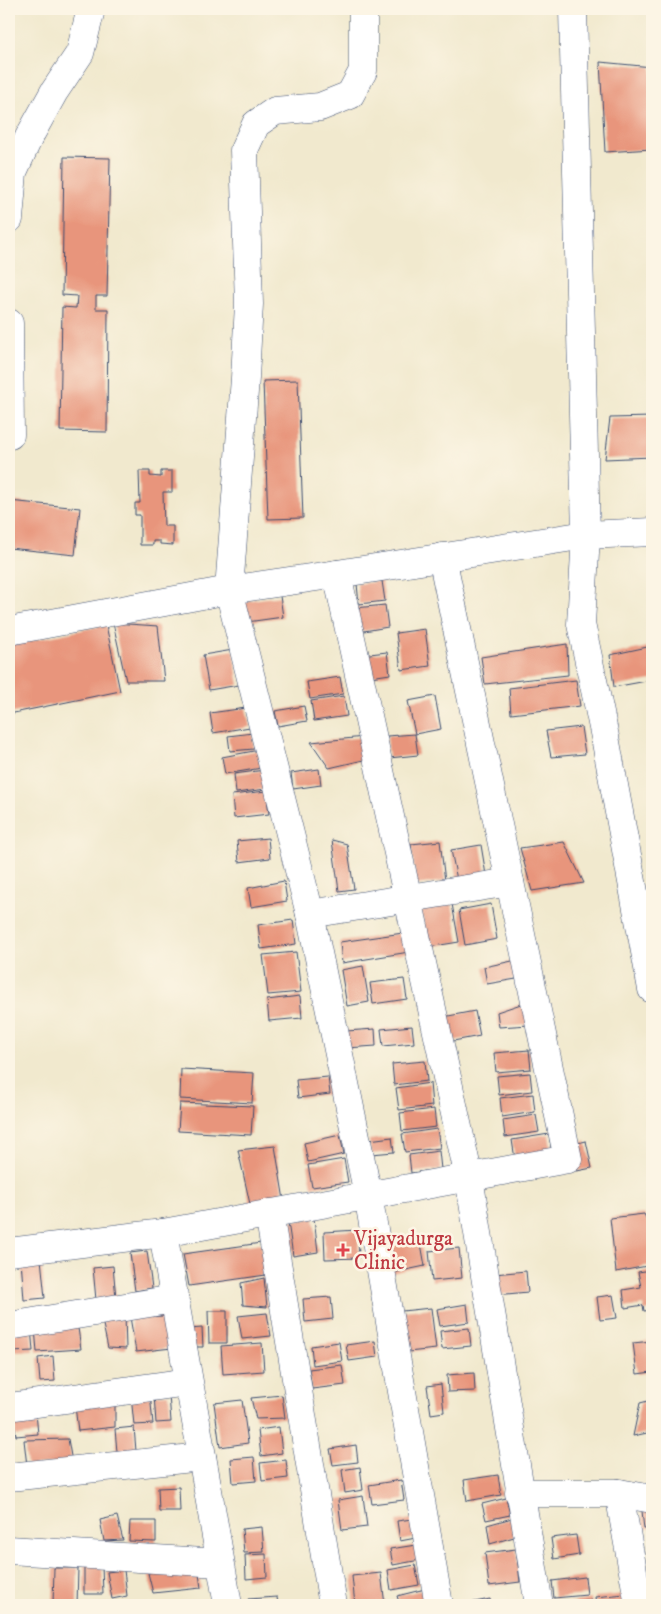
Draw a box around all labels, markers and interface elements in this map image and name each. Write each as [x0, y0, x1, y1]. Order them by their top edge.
place label: Vijayadurga Clinic [353, 1226, 453, 1276]
marker: Vijayadurga Clinic [336, 1243, 350, 1257]

